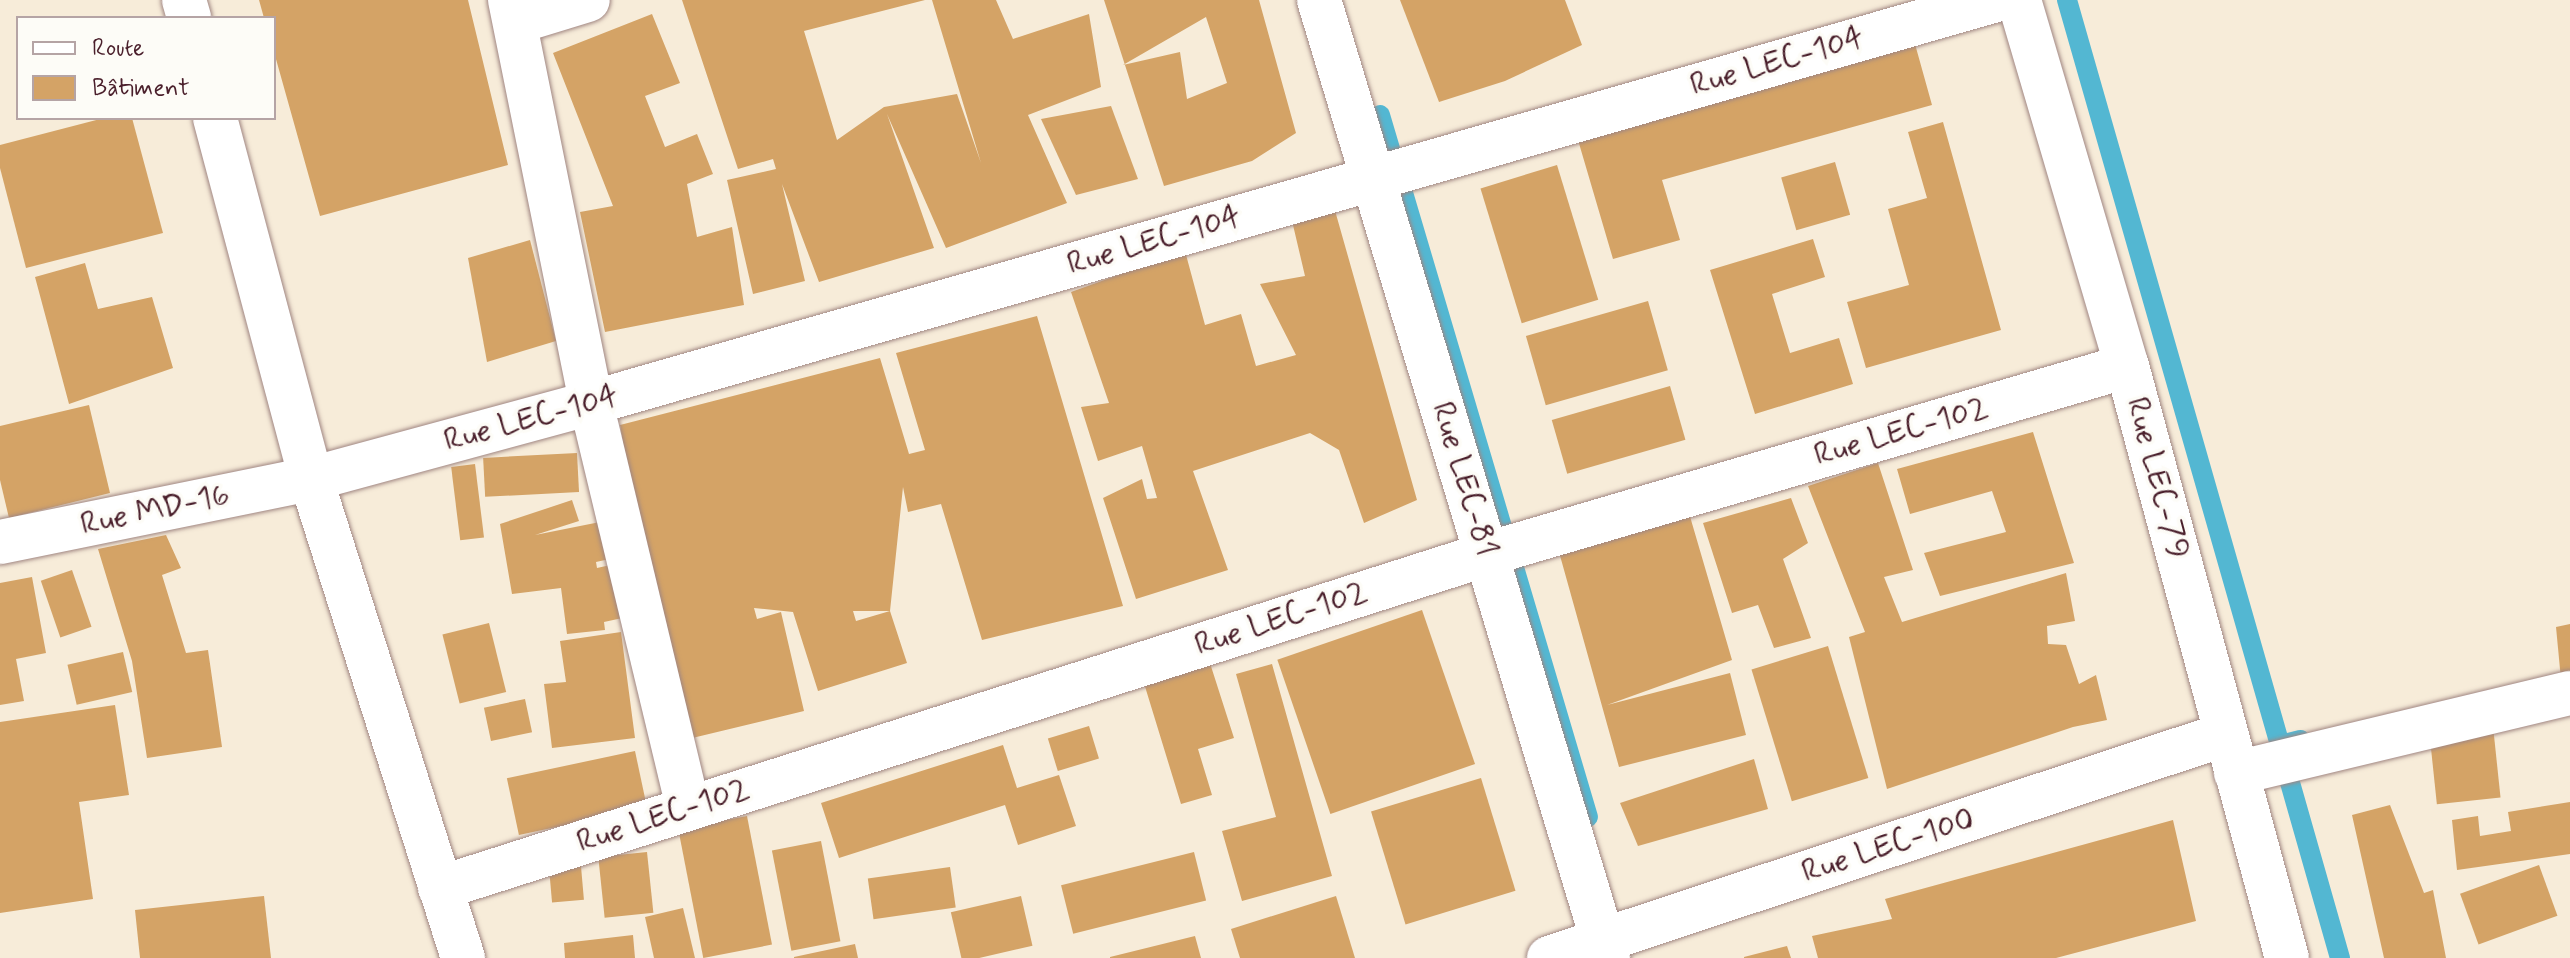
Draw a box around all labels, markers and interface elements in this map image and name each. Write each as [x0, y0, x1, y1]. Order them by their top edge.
legend [16, 16, 276, 120]
street label: Rue LEC-104 [1686, 19, 1868, 105]
text: Route [92, 33, 144, 64]
text: Bâtiment [92, 73, 190, 104]
street label: Rue LEC-104 [1063, 198, 1245, 284]
street label: Rue LEC-104 [440, 377, 622, 461]
street label: Rue LEC-102 [1810, 389, 1992, 475]
street label: Rue LEC-79 [2117, 393, 2197, 563]
street label: Rue LEC-81 [1422, 397, 1506, 561]
street label: Rue MD-16 [77, 475, 233, 545]
street label: Rue LEC-102 [1190, 573, 1372, 665]
street label: Rue LEC-102 [572, 770, 754, 862]
street label: Rue LEC-100 [1797, 800, 1979, 892]

